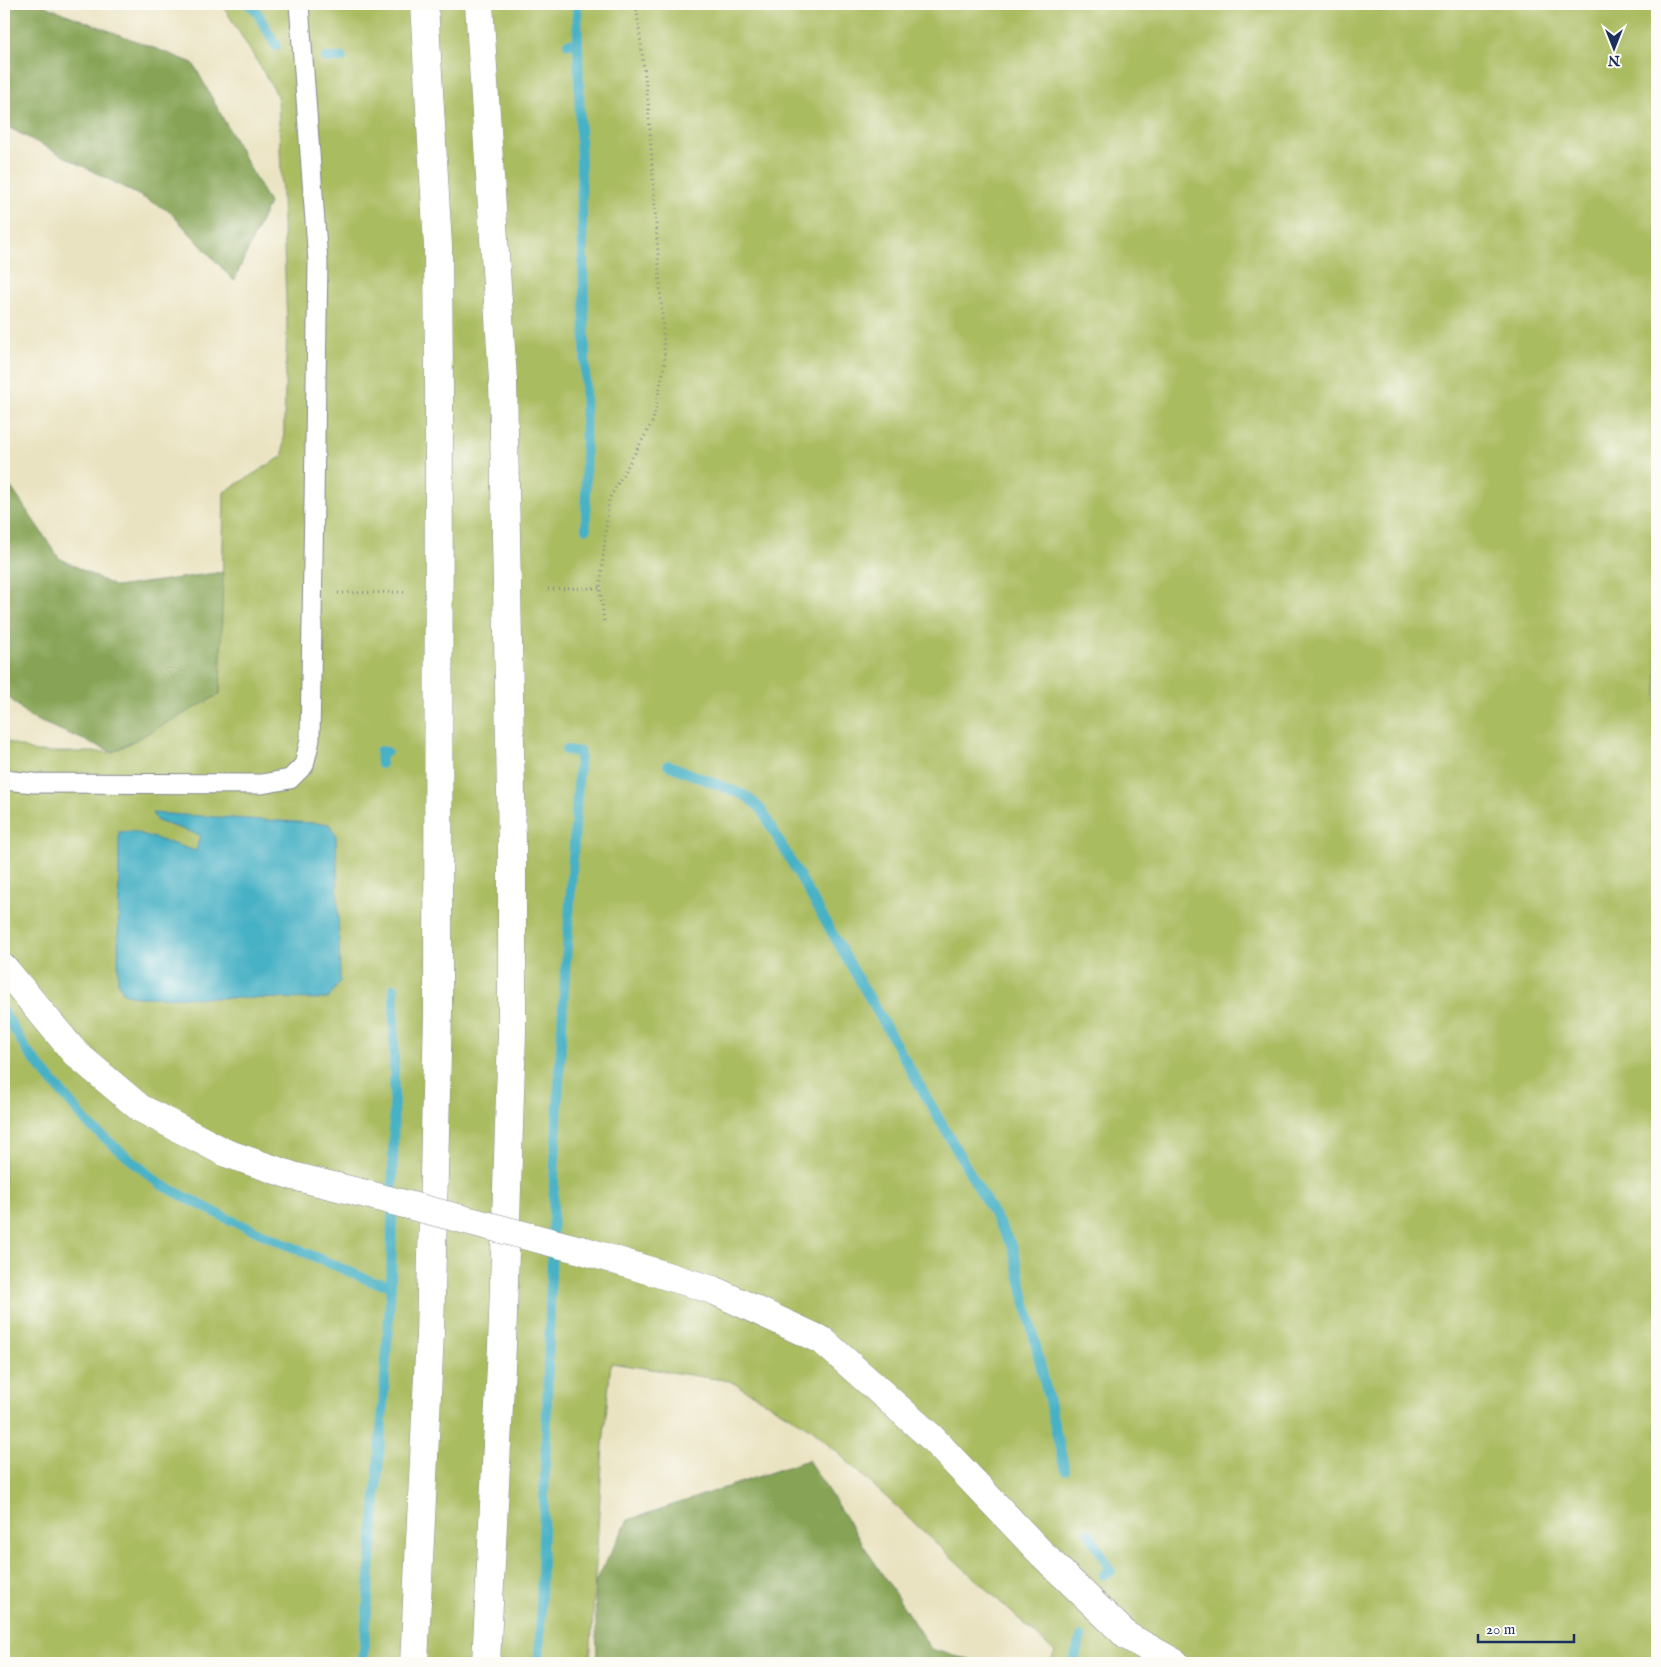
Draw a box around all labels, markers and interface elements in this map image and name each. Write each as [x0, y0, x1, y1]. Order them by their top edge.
north arrow [1588, 22, 1638, 72]
text: N [1608, 51, 1621, 69]
scale bar [1478, 1612, 1575, 1644]
text: 20 m [1486, 1620, 1516, 1639]

